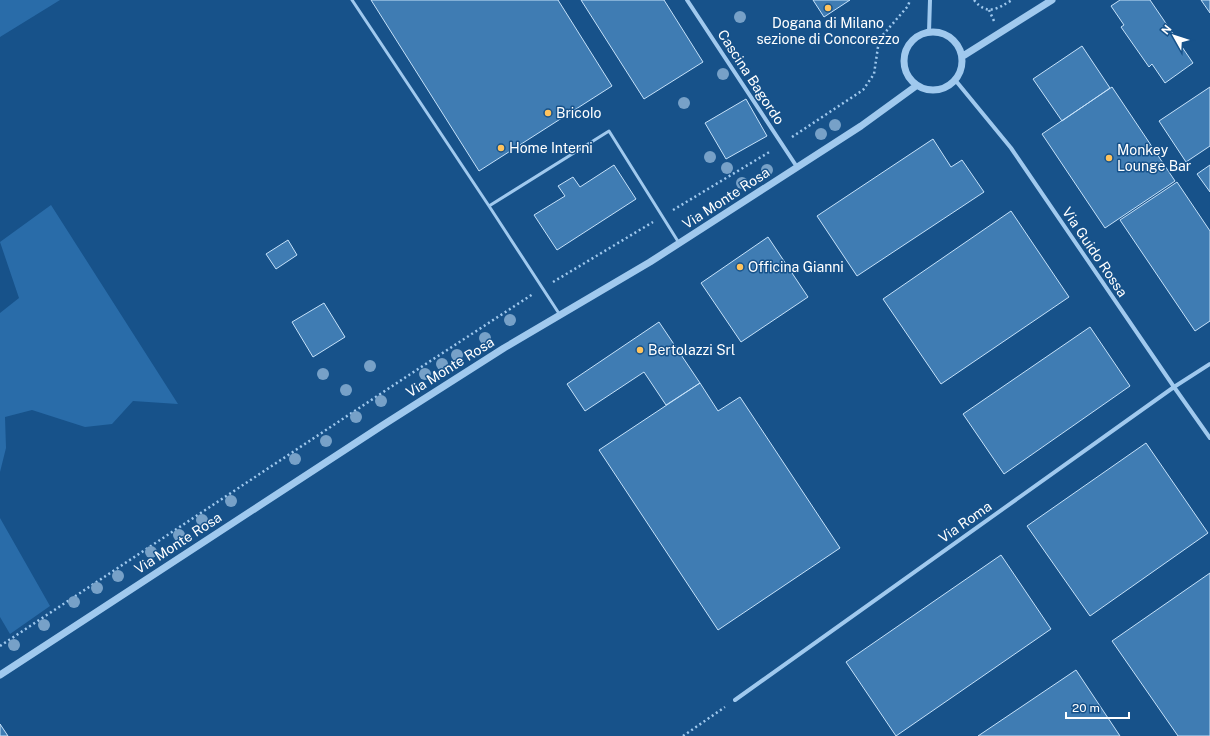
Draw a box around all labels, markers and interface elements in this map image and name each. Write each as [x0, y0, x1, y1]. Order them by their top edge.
marker: Dogana di Milano sezione di Concorezzo [823, 3, 833, 13]
place label: Dogana di Milano sezione di Concorezzo [756, 15, 900, 47]
north arrow [1154, 16, 1194, 56]
text: N [1159, 23, 1174, 37]
street label: Cascina Bagordo [714, 27, 788, 127]
place label: BricoIo [556, 105, 602, 121]
marker: BricoIo [543, 108, 553, 118]
place label: Home Interni [509, 140, 593, 156]
place label: Monkey Lounge Bar [1117, 142, 1191, 174]
marker: Home Interni [496, 143, 506, 153]
marker: Monkey Lounge Bar [1104, 153, 1114, 163]
street label: Via Monte Rosa [680, 164, 772, 232]
street label: Via Guido Rossa [1059, 204, 1131, 300]
place label: Officina Gianni [748, 259, 844, 275]
marker: Officina Gianni [735, 262, 745, 272]
street label: Via Monte Rosa [403, 334, 497, 400]
place label: Bertolazzi Srl [648, 342, 735, 358]
marker: Bertolazzi Srl [635, 345, 645, 355]
street label: Via Roma [935, 498, 995, 546]
street label: Via Monte Rosa [132, 509, 224, 577]
scale bar [1066, 694, 1129, 720]
text: 20 m [1072, 701, 1100, 715]

